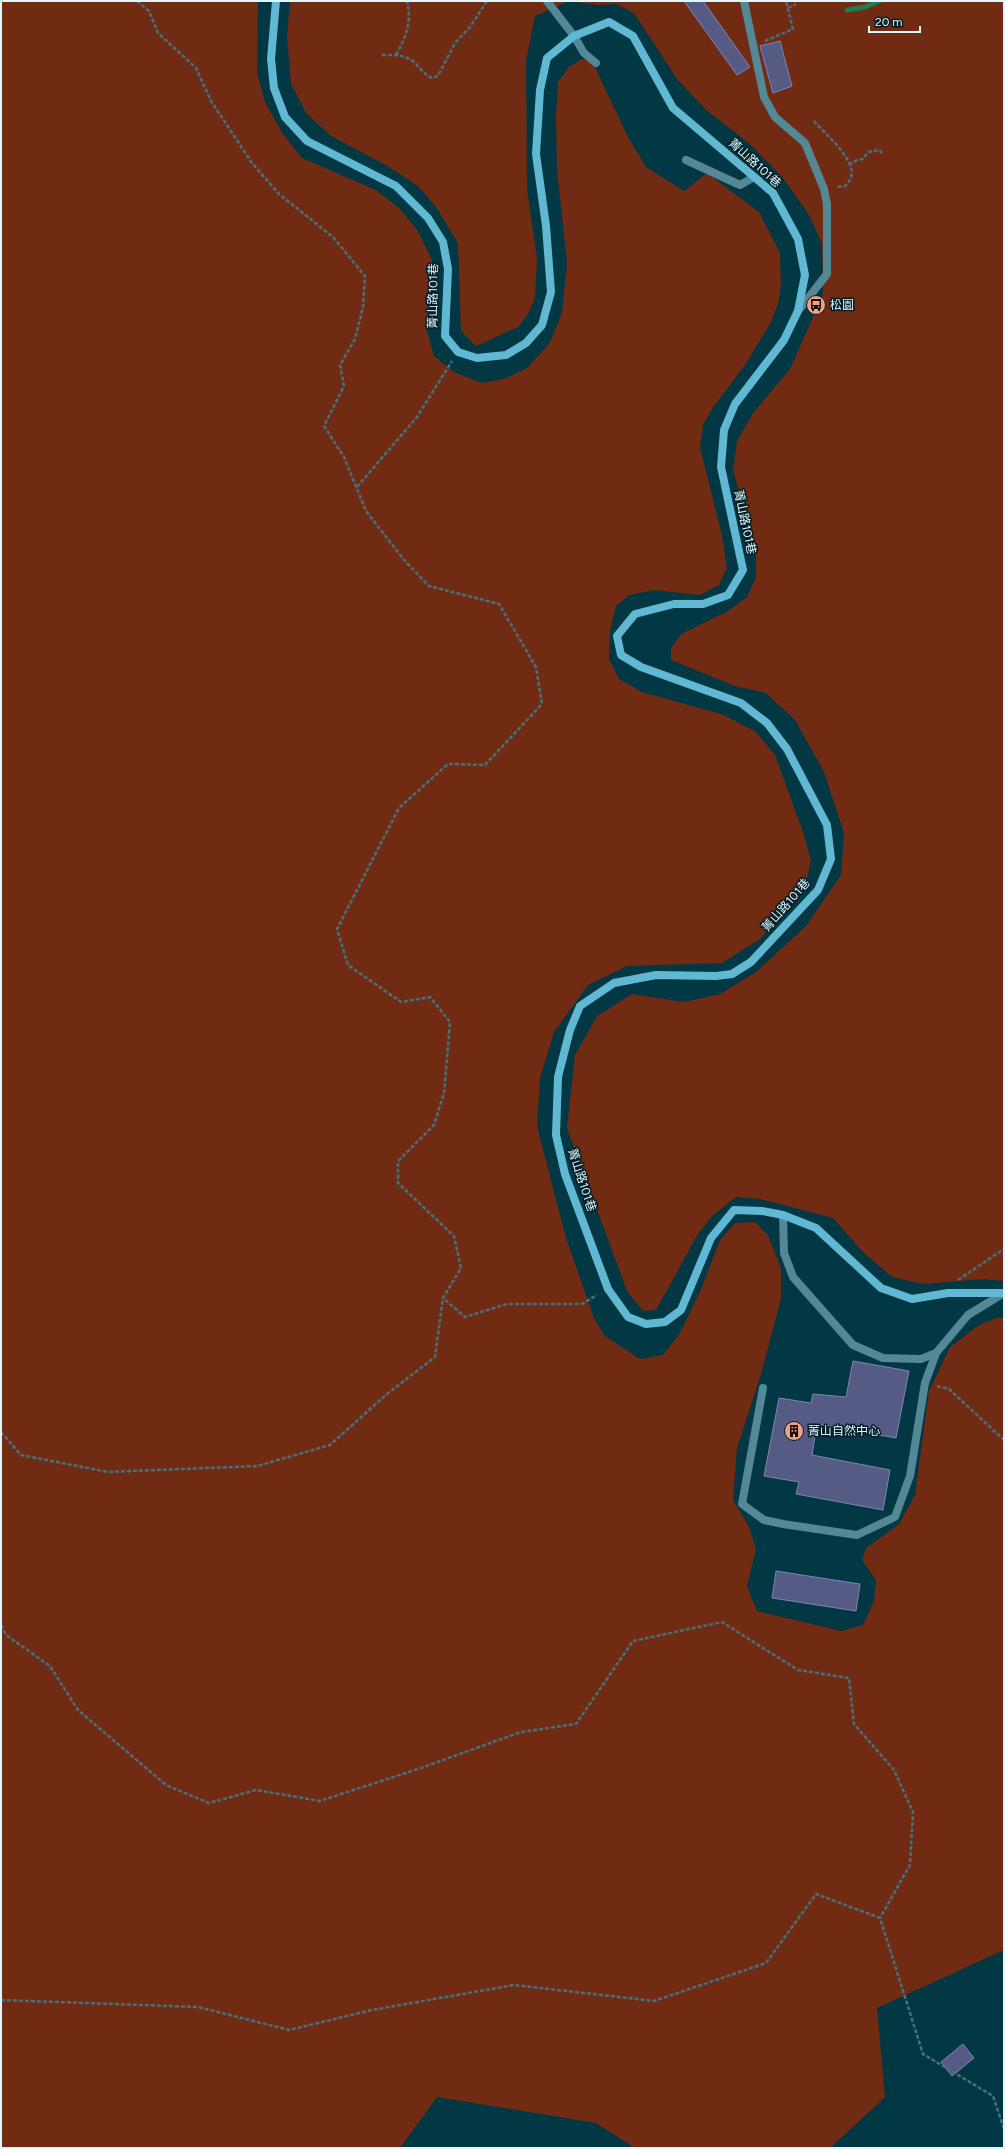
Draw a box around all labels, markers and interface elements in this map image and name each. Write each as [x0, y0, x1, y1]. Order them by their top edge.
scale bar [869, 8, 920, 34]
text: 20 m [875, 15, 903, 29]
street label: 菁山路101巷 [726, 136, 784, 190]
street label: 菁山路101巷 [425, 263, 441, 329]
bus stop icon: 松園 [805, 294, 827, 316]
place label: 松園 [830, 298, 854, 312]
street label: 菁山路101巷 [731, 488, 759, 556]
street label: 菁山路101巷 [759, 876, 813, 934]
street label: 菁山路101巷 [565, 1147, 599, 1213]
building icon: 菁山自然中心 [783, 1420, 805, 1442]
place label: 菁山自然中心 [808, 1424, 880, 1438]

